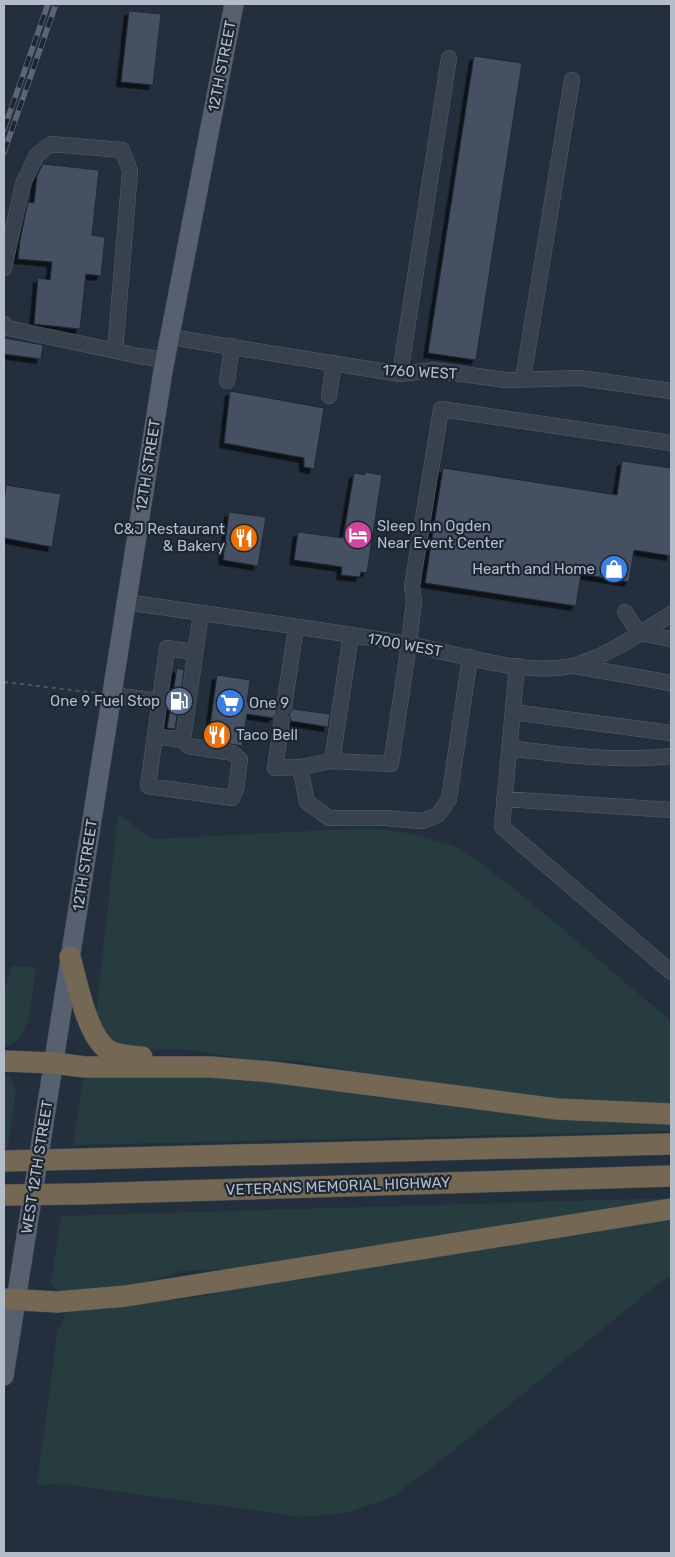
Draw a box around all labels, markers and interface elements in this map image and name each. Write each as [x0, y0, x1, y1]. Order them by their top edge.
street label: 12TH STREET [204, 18, 240, 113]
street label: 1760 WEST [382, 361, 458, 383]
street label: 12TH STREET [132, 417, 164, 512]
place label: Sleep Inn Ogden Near Event Center [377, 517, 505, 552]
place label: C&J Restaurant & Bakery [114, 520, 225, 555]
hotel icon: Sleep Inn Ogden Near Event Center [343, 520, 373, 550]
restaurant icon: C&J Restaurant & Bakery [229, 523, 259, 553]
shop icon: Hearth and Home [599, 554, 629, 584]
place label: Hearth and Home [472, 560, 595, 578]
street label: 1700 WEST [366, 630, 444, 660]
fuel station icon: One 9 Fuel Stop [164, 686, 194, 716]
supermarket icon: One 9 [215, 688, 245, 718]
place label: One 9 Fuel Stop [50, 692, 160, 710]
place label: One 9 [249, 694, 289, 712]
restaurant icon: Taco Bell [202, 720, 232, 750]
place label: Taco Bell [236, 726, 298, 744]
street label: 12TH STREET [69, 817, 101, 912]
street label: WEST 12TH STREET [18, 1099, 57, 1235]
street label: VETERANS MEMORIAL HIGHWAY [225, 1173, 451, 1199]

